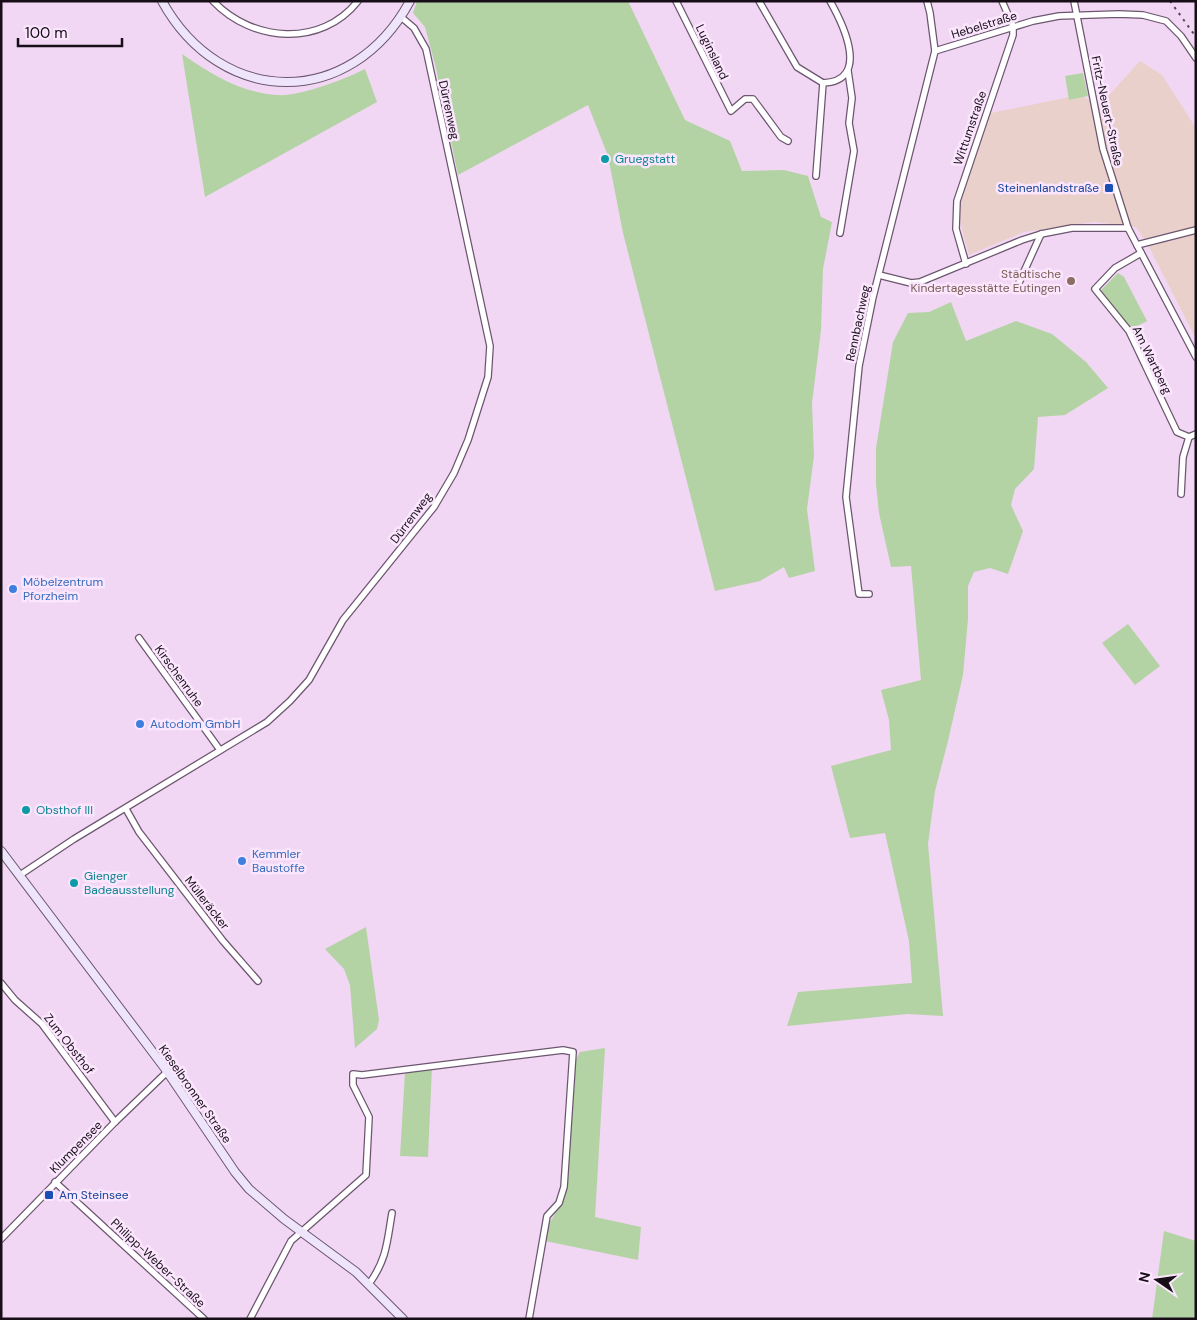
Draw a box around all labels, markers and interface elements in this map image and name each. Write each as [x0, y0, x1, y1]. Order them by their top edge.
street label: Hebelstraße [949, 7, 1019, 43]
scale bar [18, 15, 121, 47]
street label: Luginsland [692, 22, 732, 82]
text: 100 m [25, 23, 68, 43]
street label: Fritz-Neuert-Straße [1088, 55, 1127, 168]
street label: Dürrenweg [435, 79, 463, 141]
street label: Wittumstraße [950, 89, 990, 167]
place label: Gruegstatt [615, 151, 675, 167]
marker: Gruegstatt [599, 153, 611, 165]
place label: Steinenlandstraße [998, 180, 1099, 196]
marker: Steinenlandstraße [1103, 182, 1115, 194]
place label: Städtische Kindertagesstätte Eutingen [911, 266, 1061, 296]
marker: Städtische Kindertagesstätte Eutingen [1065, 275, 1077, 287]
street label: Rennbachweg [842, 283, 874, 363]
street label: Am Wartberg [1129, 323, 1176, 397]
street label: Dürrenweg [387, 489, 436, 547]
place label: Möbelzentrum Pforzheim [23, 574, 103, 604]
marker: Möbelzentrum Pforzheim [7, 583, 19, 595]
street label: Kirschenruhe [151, 642, 207, 710]
place label: Autodom GmbH [150, 716, 240, 732]
marker: Autodom GmbH [134, 718, 146, 730]
place label: Obsthof III [36, 802, 93, 818]
marker: Obsthof III [20, 804, 32, 816]
place label: Kemmler Baustoffe [252, 846, 305, 876]
marker: Kemmler Baustoffe [236, 855, 248, 867]
place label: Gienger Badeausstellung [84, 868, 175, 898]
street label: Mülleräcker [181, 873, 233, 934]
marker: Gienger Badeausstellung [68, 877, 80, 889]
street label: Zum Obsthof [40, 1010, 98, 1078]
street label: Kieselbronner Straße [155, 1042, 235, 1146]
street label: Klumpensee [46, 1117, 106, 1177]
place label: Am Steinsee [59, 1187, 129, 1203]
marker: Am Steinsee [43, 1189, 55, 1201]
street label: Philipp-Weber-Straße [107, 1215, 209, 1311]
north arrow [1132, 1255, 1182, 1305]
text: N [1134, 1270, 1154, 1284]

